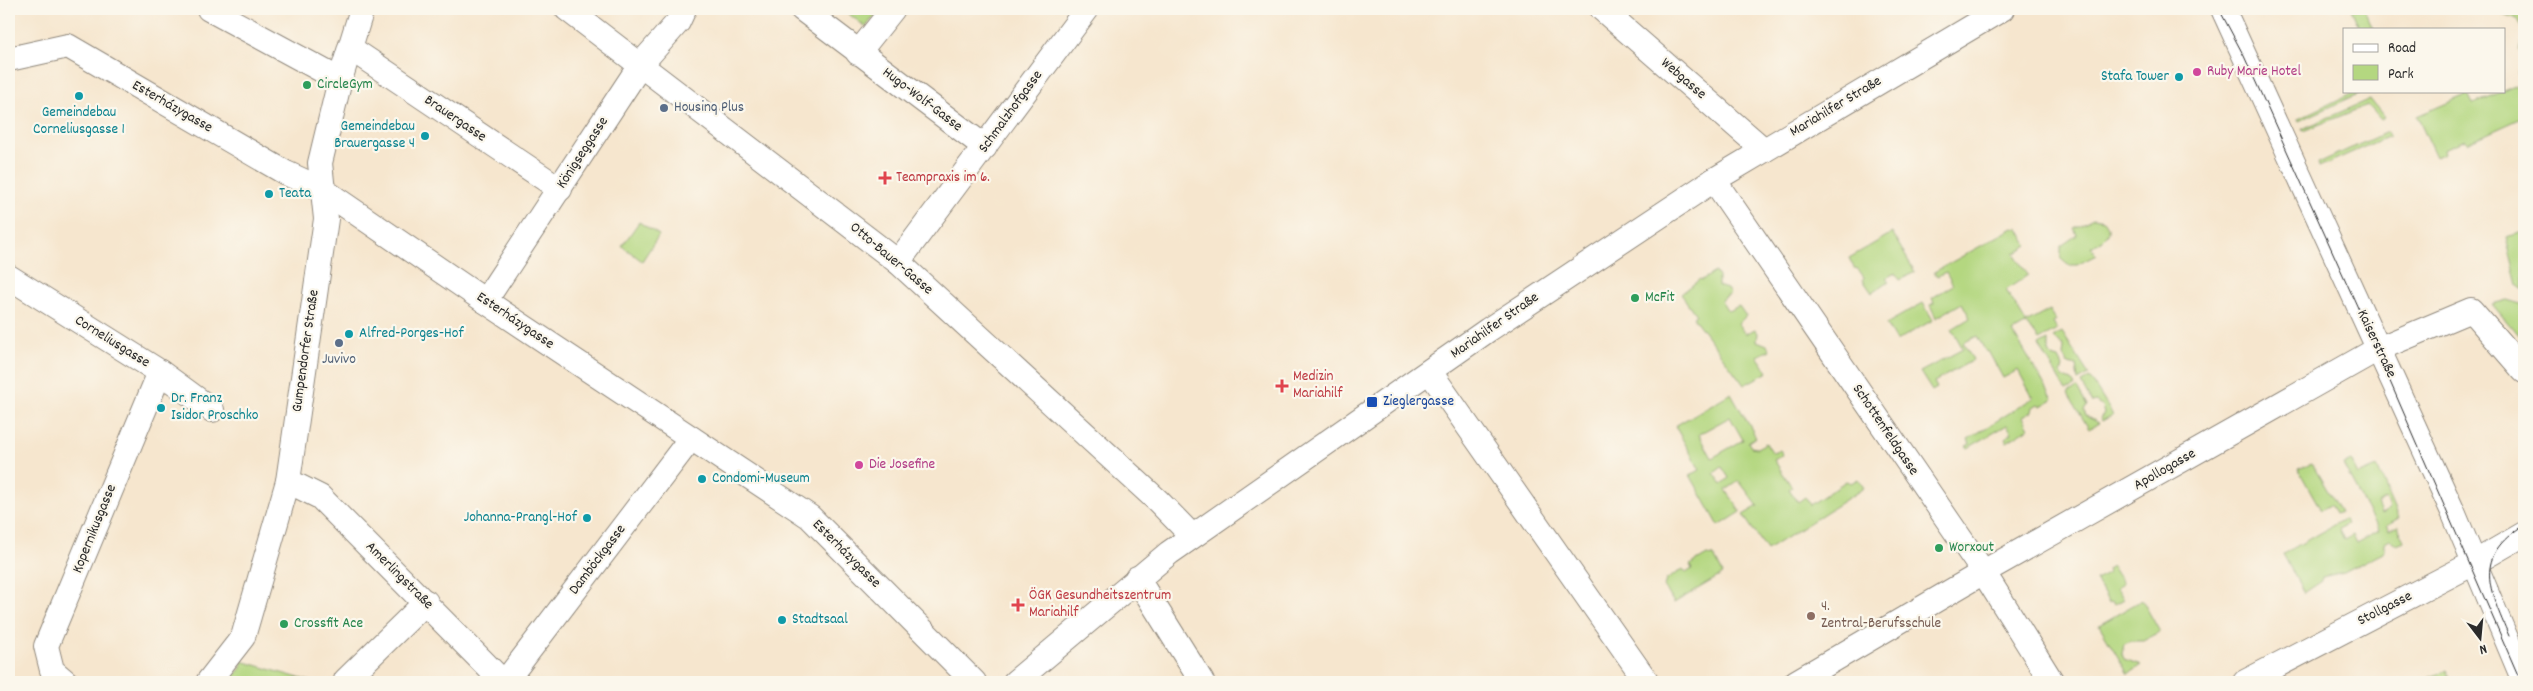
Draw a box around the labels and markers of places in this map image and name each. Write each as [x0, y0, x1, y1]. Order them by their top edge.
place label: Ruby Marie Hotel [2207, 61, 2301, 83]
place label: Stafa Tower [2101, 66, 2169, 88]
marker: Ruby Marie Hotel [2191, 66, 2203, 78]
marker: Stafa Tower [2173, 71, 2185, 83]
place label: CircleGym [317, 74, 373, 96]
marker: CircleGym [301, 79, 313, 91]
marker: Gemeindebau Corneliusgasse 1 [73, 90, 85, 102]
place label: Housinq Plus [674, 97, 744, 119]
place label: Gemeindebau Corneliusgasse 1 [33, 102, 125, 141]
marker: Housinq Plus [658, 102, 670, 114]
place label: Gemeindebau Brauergasse 4 [334, 116, 415, 155]
marker: Gemeindebau Brauergasse 4 [419, 130, 431, 142]
place label: Teampraxis im 6. [896, 167, 990, 189]
marker: Teampraxis im 6. [878, 171, 892, 185]
place label: Teata [279, 183, 312, 205]
marker: Teata [263, 188, 275, 200]
place label: McFit [1645, 287, 1675, 309]
marker: McFit [1629, 292, 1641, 304]
place label: Alfred-Porges-Hof [359, 323, 464, 345]
marker: Alfred-Porges-Hof [343, 328, 355, 340]
marker: Juvivo [333, 337, 345, 349]
place label: Juvivo [322, 349, 356, 371]
place label: Medizin Mariahilf [1293, 366, 1343, 405]
marker: Medizin Mariahilf [1275, 379, 1289, 393]
place label: Dr. Franz Isidor Proschko [171, 388, 259, 427]
place label: Zieglergasse [1383, 391, 1455, 413]
marker: Zieglergasse [1365, 395, 1379, 409]
marker: Dr. Franz Isidor Proschko [155, 402, 167, 414]
place label: Die Josefine [869, 454, 935, 476]
marker: Die Josefine [853, 459, 865, 471]
place label: Condomi-Museum [712, 468, 810, 490]
marker: Condomi-Museum [696, 473, 708, 485]
place label: Johanna-Prangl-Hof [464, 507, 578, 529]
marker: Johanna-Prangl-Hof [581, 512, 593, 524]
place label: Worxout [1949, 537, 1995, 559]
marker: Worxout [1933, 542, 1945, 554]
place label: ÖGK Gesundheitszentrum Mariahilf [1029, 585, 1171, 624]
place label: 4. Zentral-Berufsschule [1821, 596, 1942, 635]
marker: ÖGK Gesundheitszentrum Mariahilf [1011, 598, 1025, 612]
place label: Stadtsaal [792, 609, 848, 631]
marker: 4. Zentral-Berufsschule [1805, 610, 1817, 622]
place label: Crossfit Ace [294, 613, 363, 635]
marker: Stadtsaal [776, 614, 788, 626]
marker: Crossfit Ace [278, 618, 290, 630]

